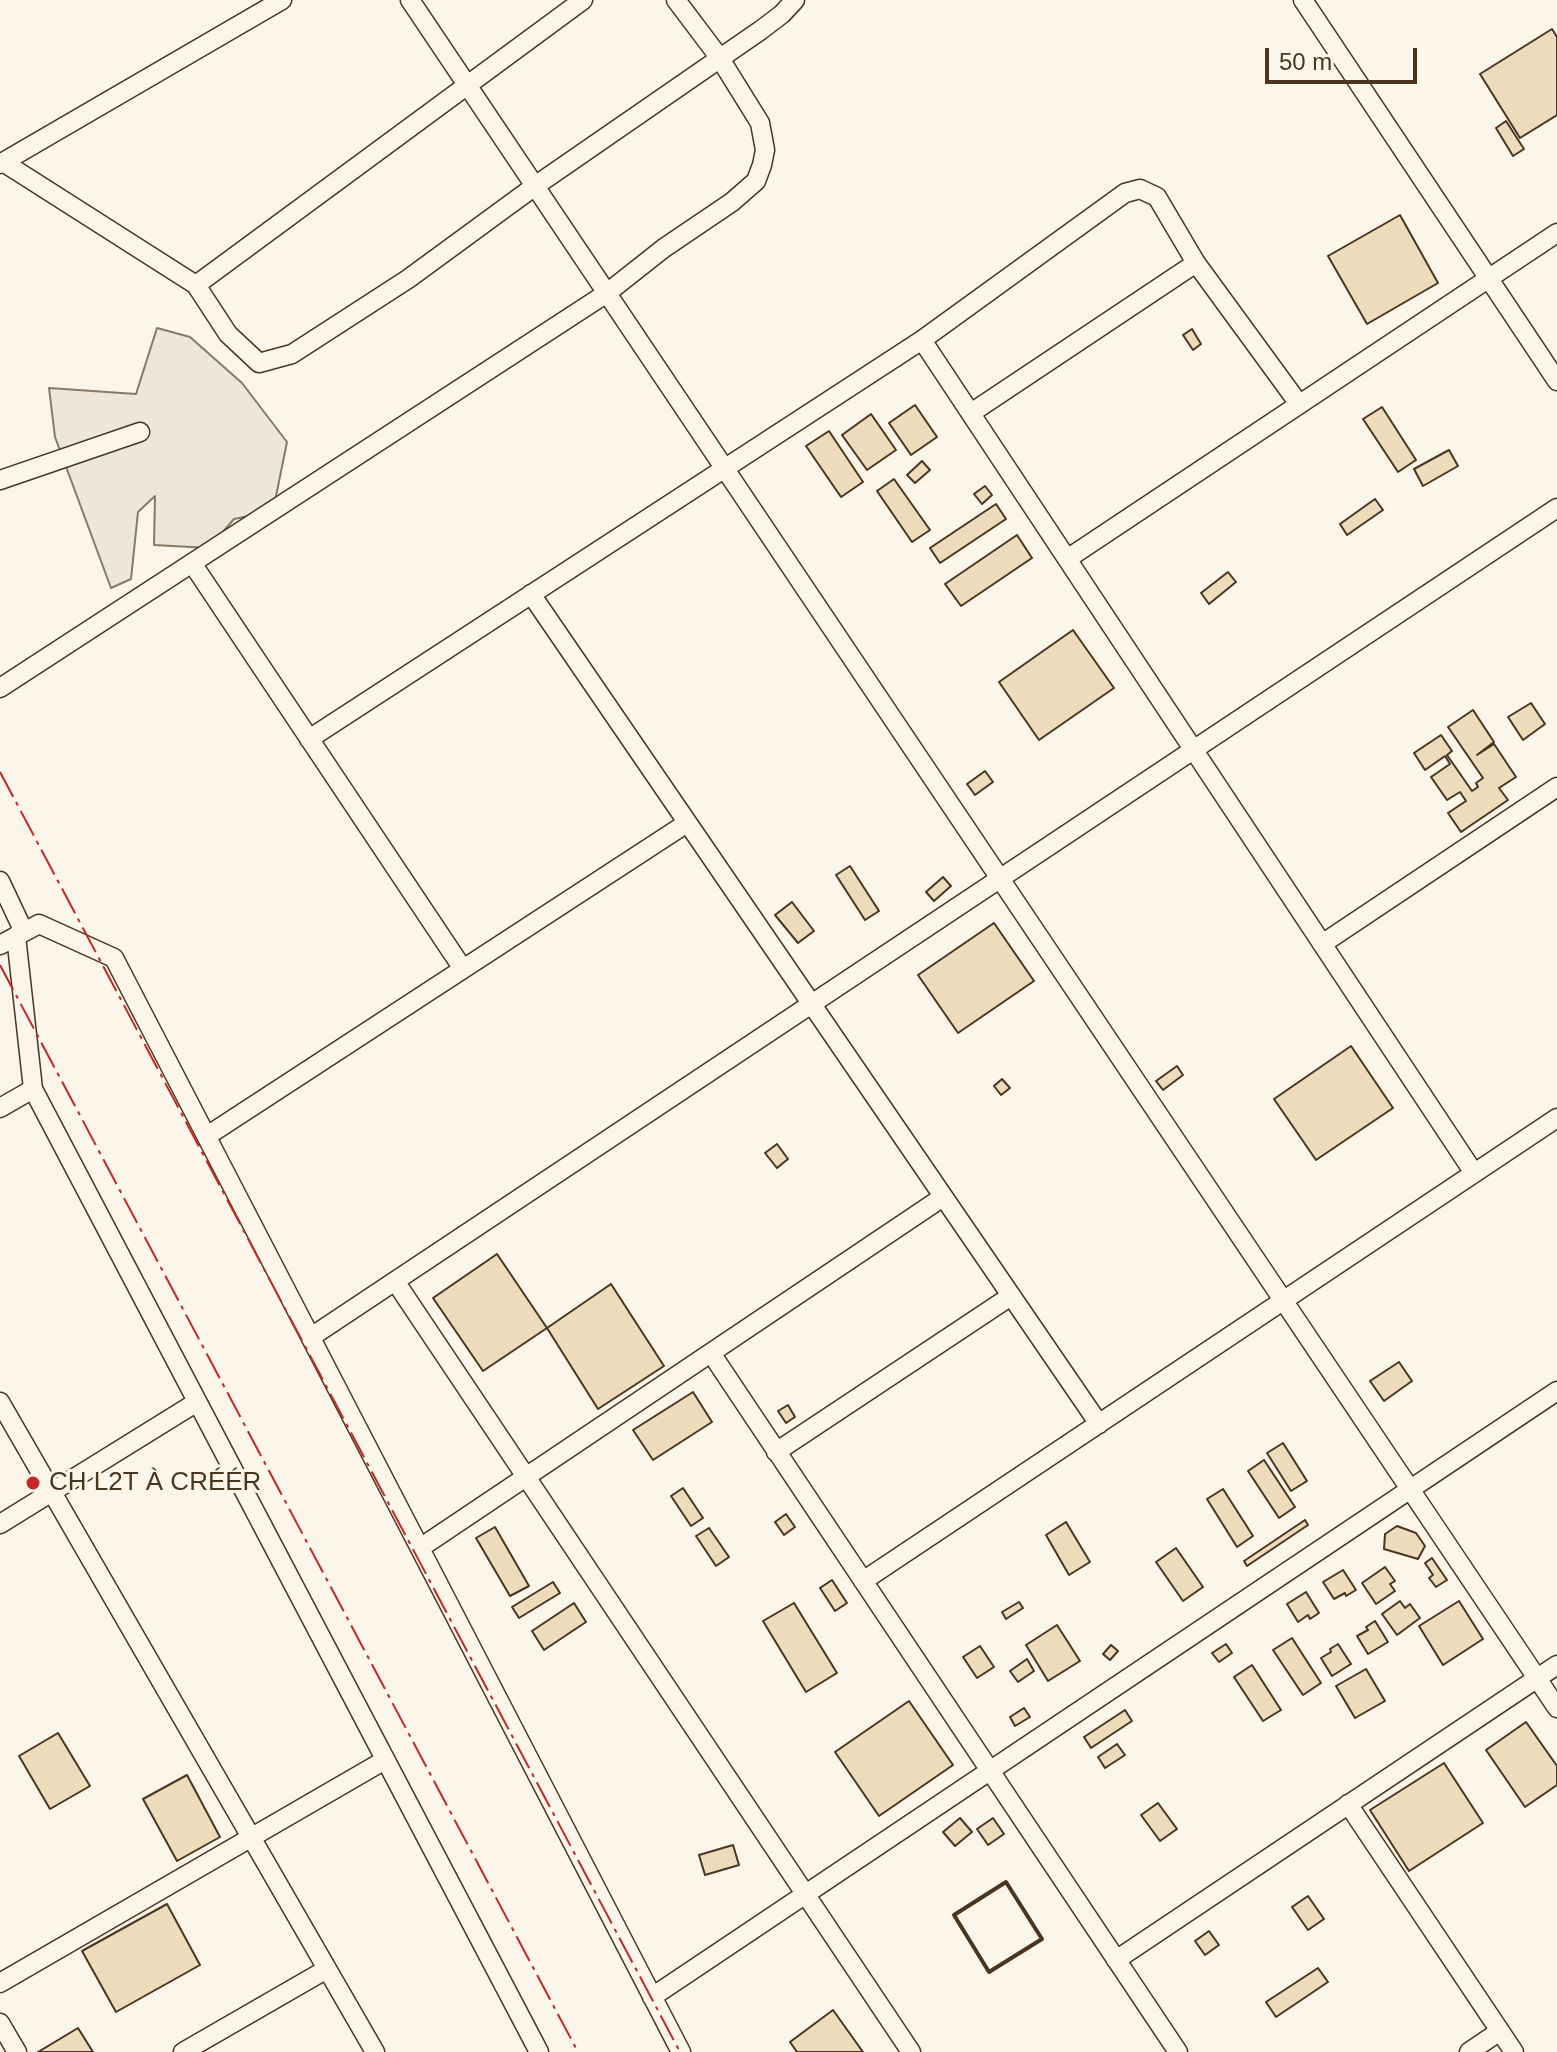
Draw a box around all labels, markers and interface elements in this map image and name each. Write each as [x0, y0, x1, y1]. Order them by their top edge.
scale bar [1269, 32, 1421, 82]
text: 50 m [1279, 48, 1332, 75]
place label: CH L2T À CRÉÉR [49, 1467, 261, 1499]
marker: CH L2T À CRÉÉR [24, 1474, 42, 1492]

